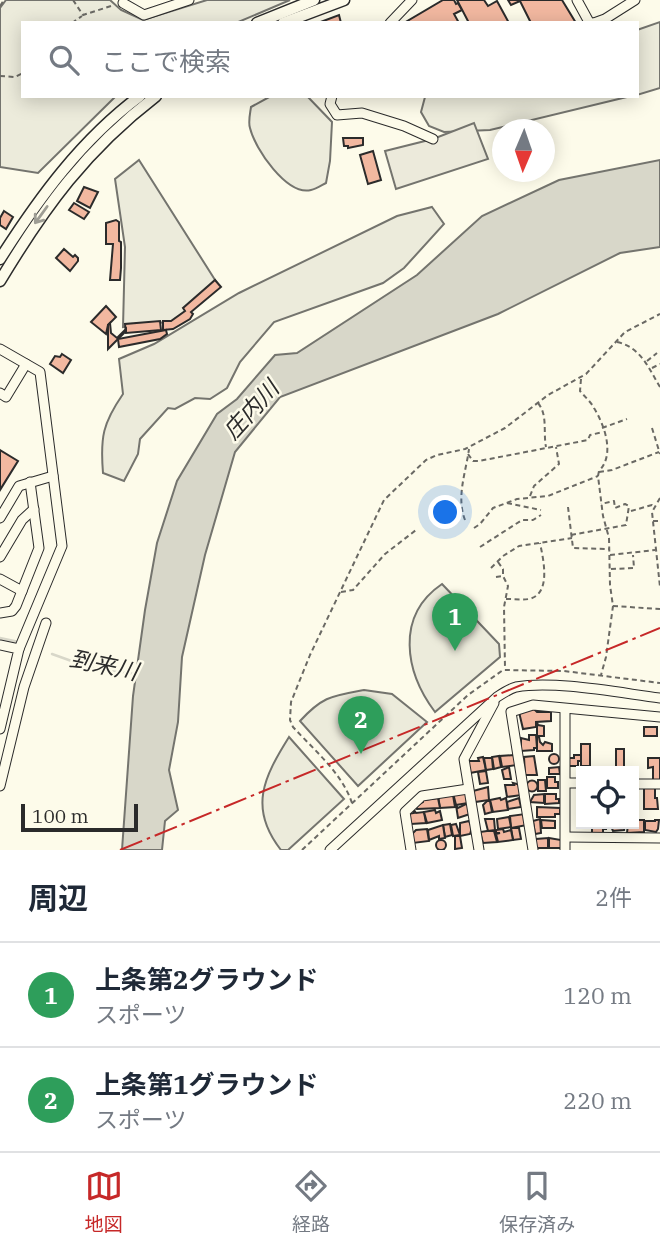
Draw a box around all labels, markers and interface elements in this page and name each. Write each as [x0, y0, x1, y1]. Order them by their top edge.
search box [21, 21, 639, 98]
icon: search [45, 41, 83, 79]
text: ここで検索 [101, 44, 231, 78]
north arrow [492, 119, 555, 182]
one-way arrow [34, 205, 48, 224]
water label: 庄内川 [216, 371, 286, 445]
your location [428, 495, 462, 529]
pin: 1 [432, 593, 478, 651]
water label: 到来川 [67, 642, 144, 686]
pin: 2 [338, 696, 384, 754]
map controls [576, 766, 639, 829]
button: locate [576, 766, 639, 829]
scale bar [21, 801, 138, 833]
text: 100 m [32, 804, 89, 828]
text: 周辺 [28, 878, 88, 917]
text: 2件 [595, 882, 632, 912]
text: 上条第2グラウンド [95, 962, 319, 996]
text: 1 [44, 980, 58, 1010]
text: 120 m [563, 980, 632, 1010]
text: スポーツ [95, 999, 187, 1029]
text: 上条第1グラウンド [95, 1067, 319, 1101]
text: 2 [44, 1085, 58, 1115]
text: 220 m [563, 1085, 632, 1115]
text: スポーツ [95, 1104, 187, 1134]
tab: 地図 [85, 1167, 123, 1236]
tab: 経路 [292, 1167, 330, 1236]
tab: 保存済み [499, 1167, 575, 1236]

